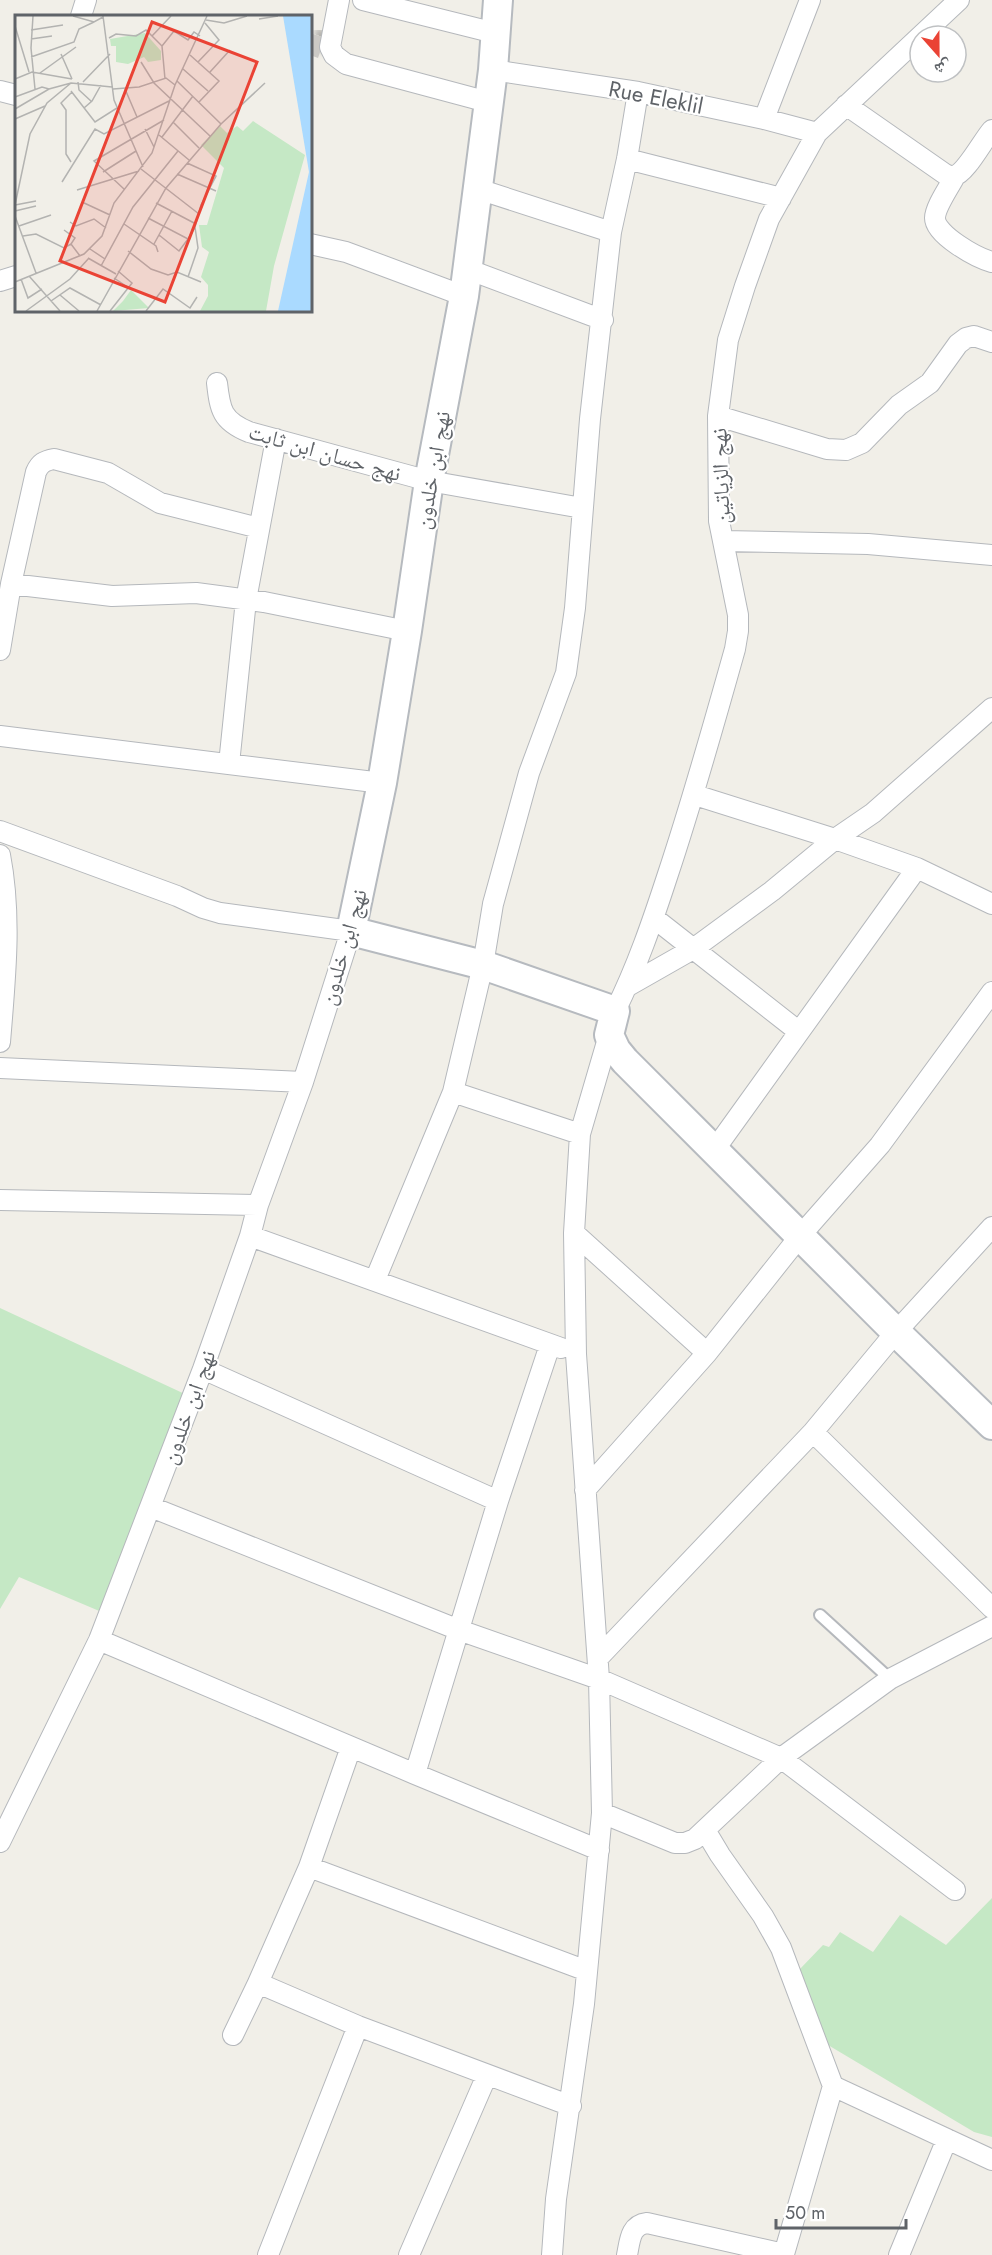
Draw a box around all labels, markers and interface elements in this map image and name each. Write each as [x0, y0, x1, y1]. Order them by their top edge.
inset map [15, 15, 312, 312]
north arrow [908, 24, 968, 84]
text: ش [931, 54, 955, 81]
street label: Rue Eleklil [606, 72, 706, 122]
street label: نهج ابن خلدون [406, 408, 458, 532]
street label: نهج حسان ابن ثابت [245, 415, 405, 489]
street label: نهج الزياتين [702, 428, 738, 524]
street label: نهج ابن خلدون [311, 885, 375, 1009]
street label: نهج ابن خلدون [153, 1345, 223, 1469]
scale bar [776, 2192, 906, 2230]
text: 50 m [785, 2200, 825, 2226]

